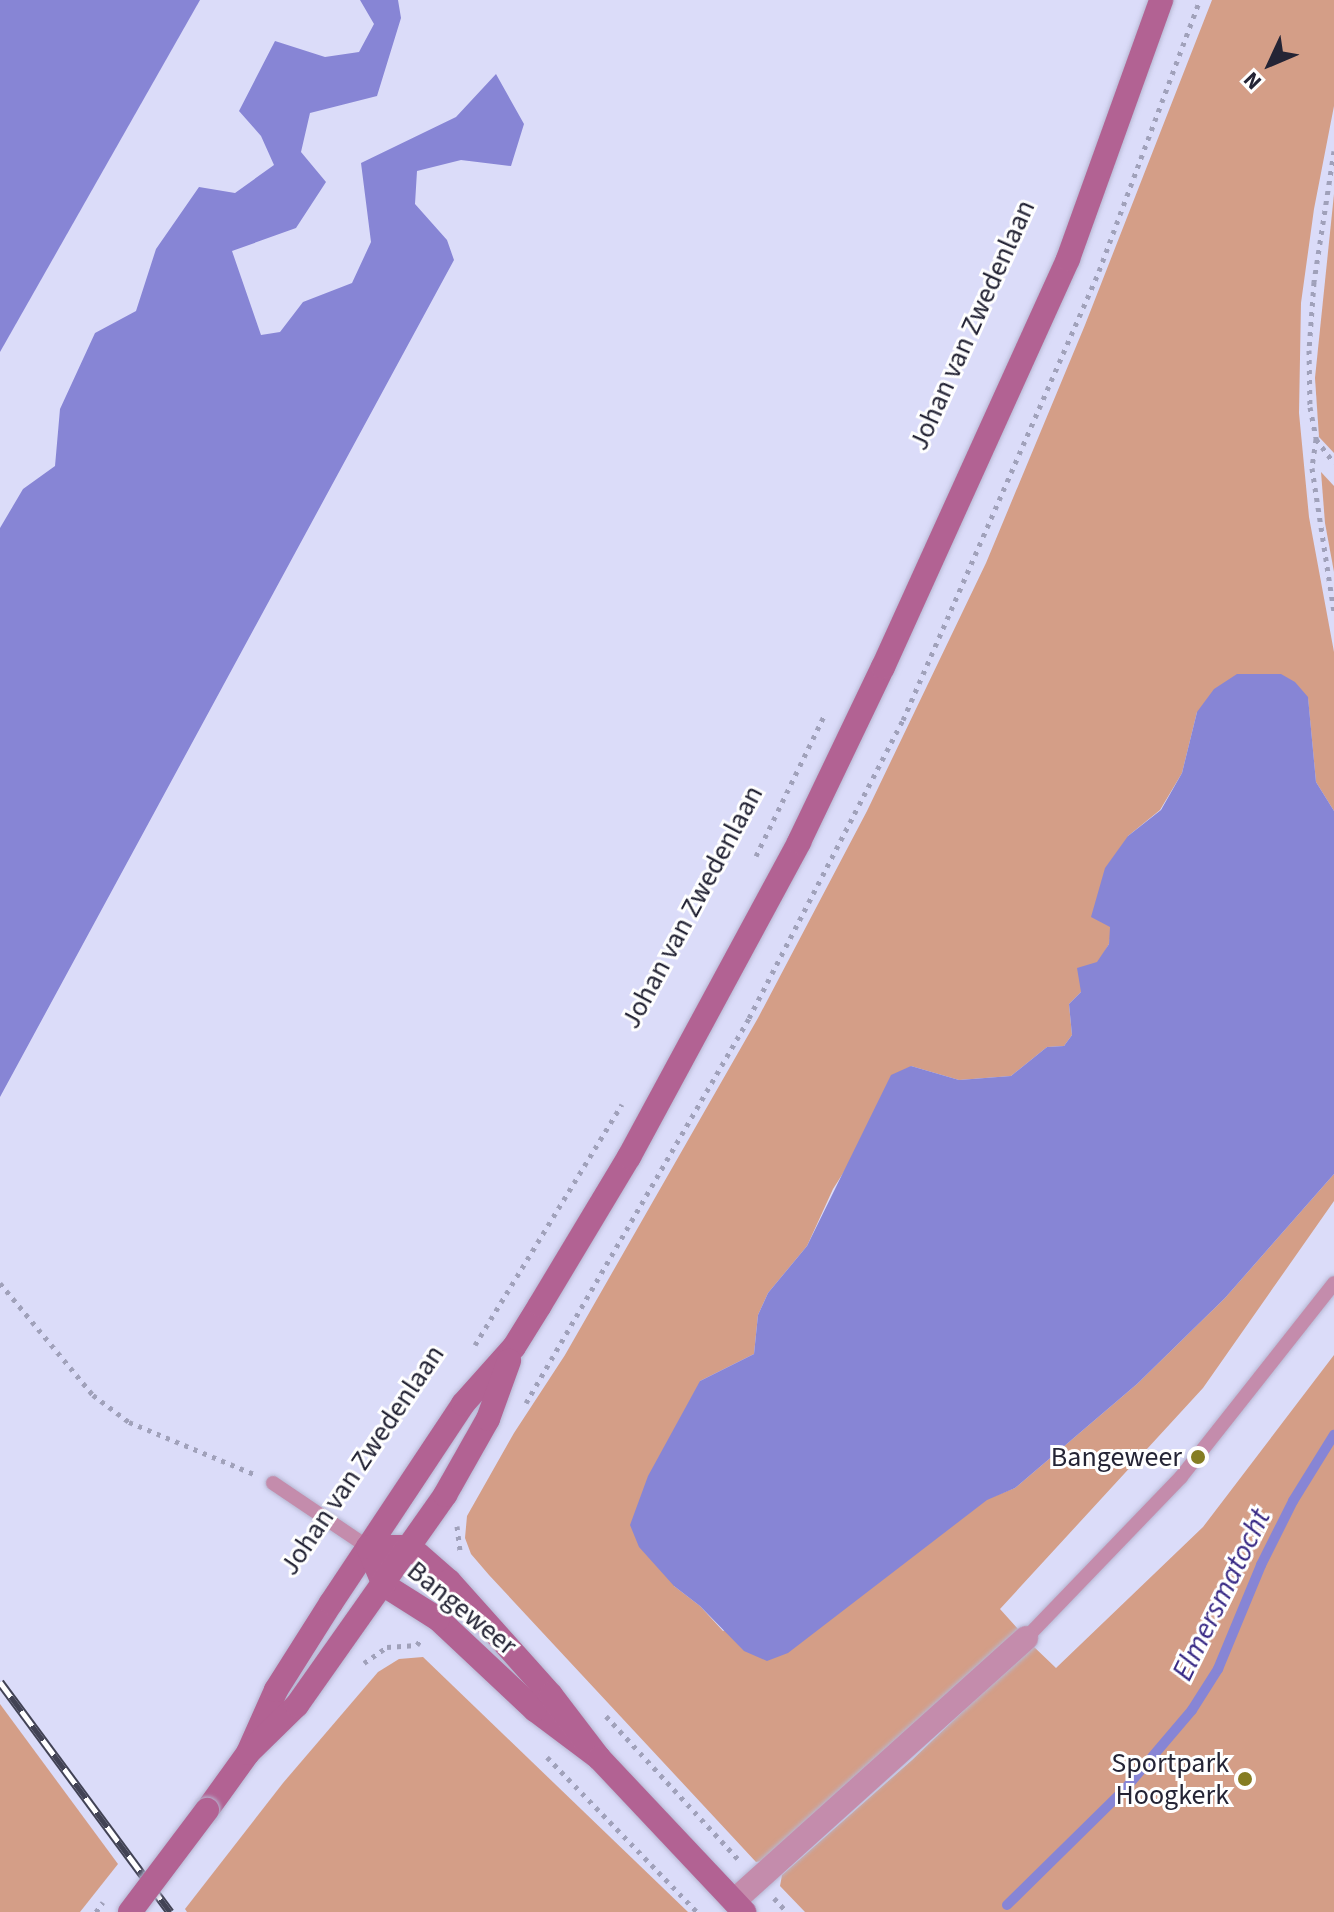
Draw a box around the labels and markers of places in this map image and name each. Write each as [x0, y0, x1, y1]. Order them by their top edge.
place label: Bangeweer [1051, 1440, 1182, 1474]
marker: Bangeweer [1189, 1448, 1207, 1466]
place label: Sportpark Hoogkerk [1111, 1746, 1229, 1812]
marker: Sportpark Hoogkerk [1236, 1770, 1254, 1788]

